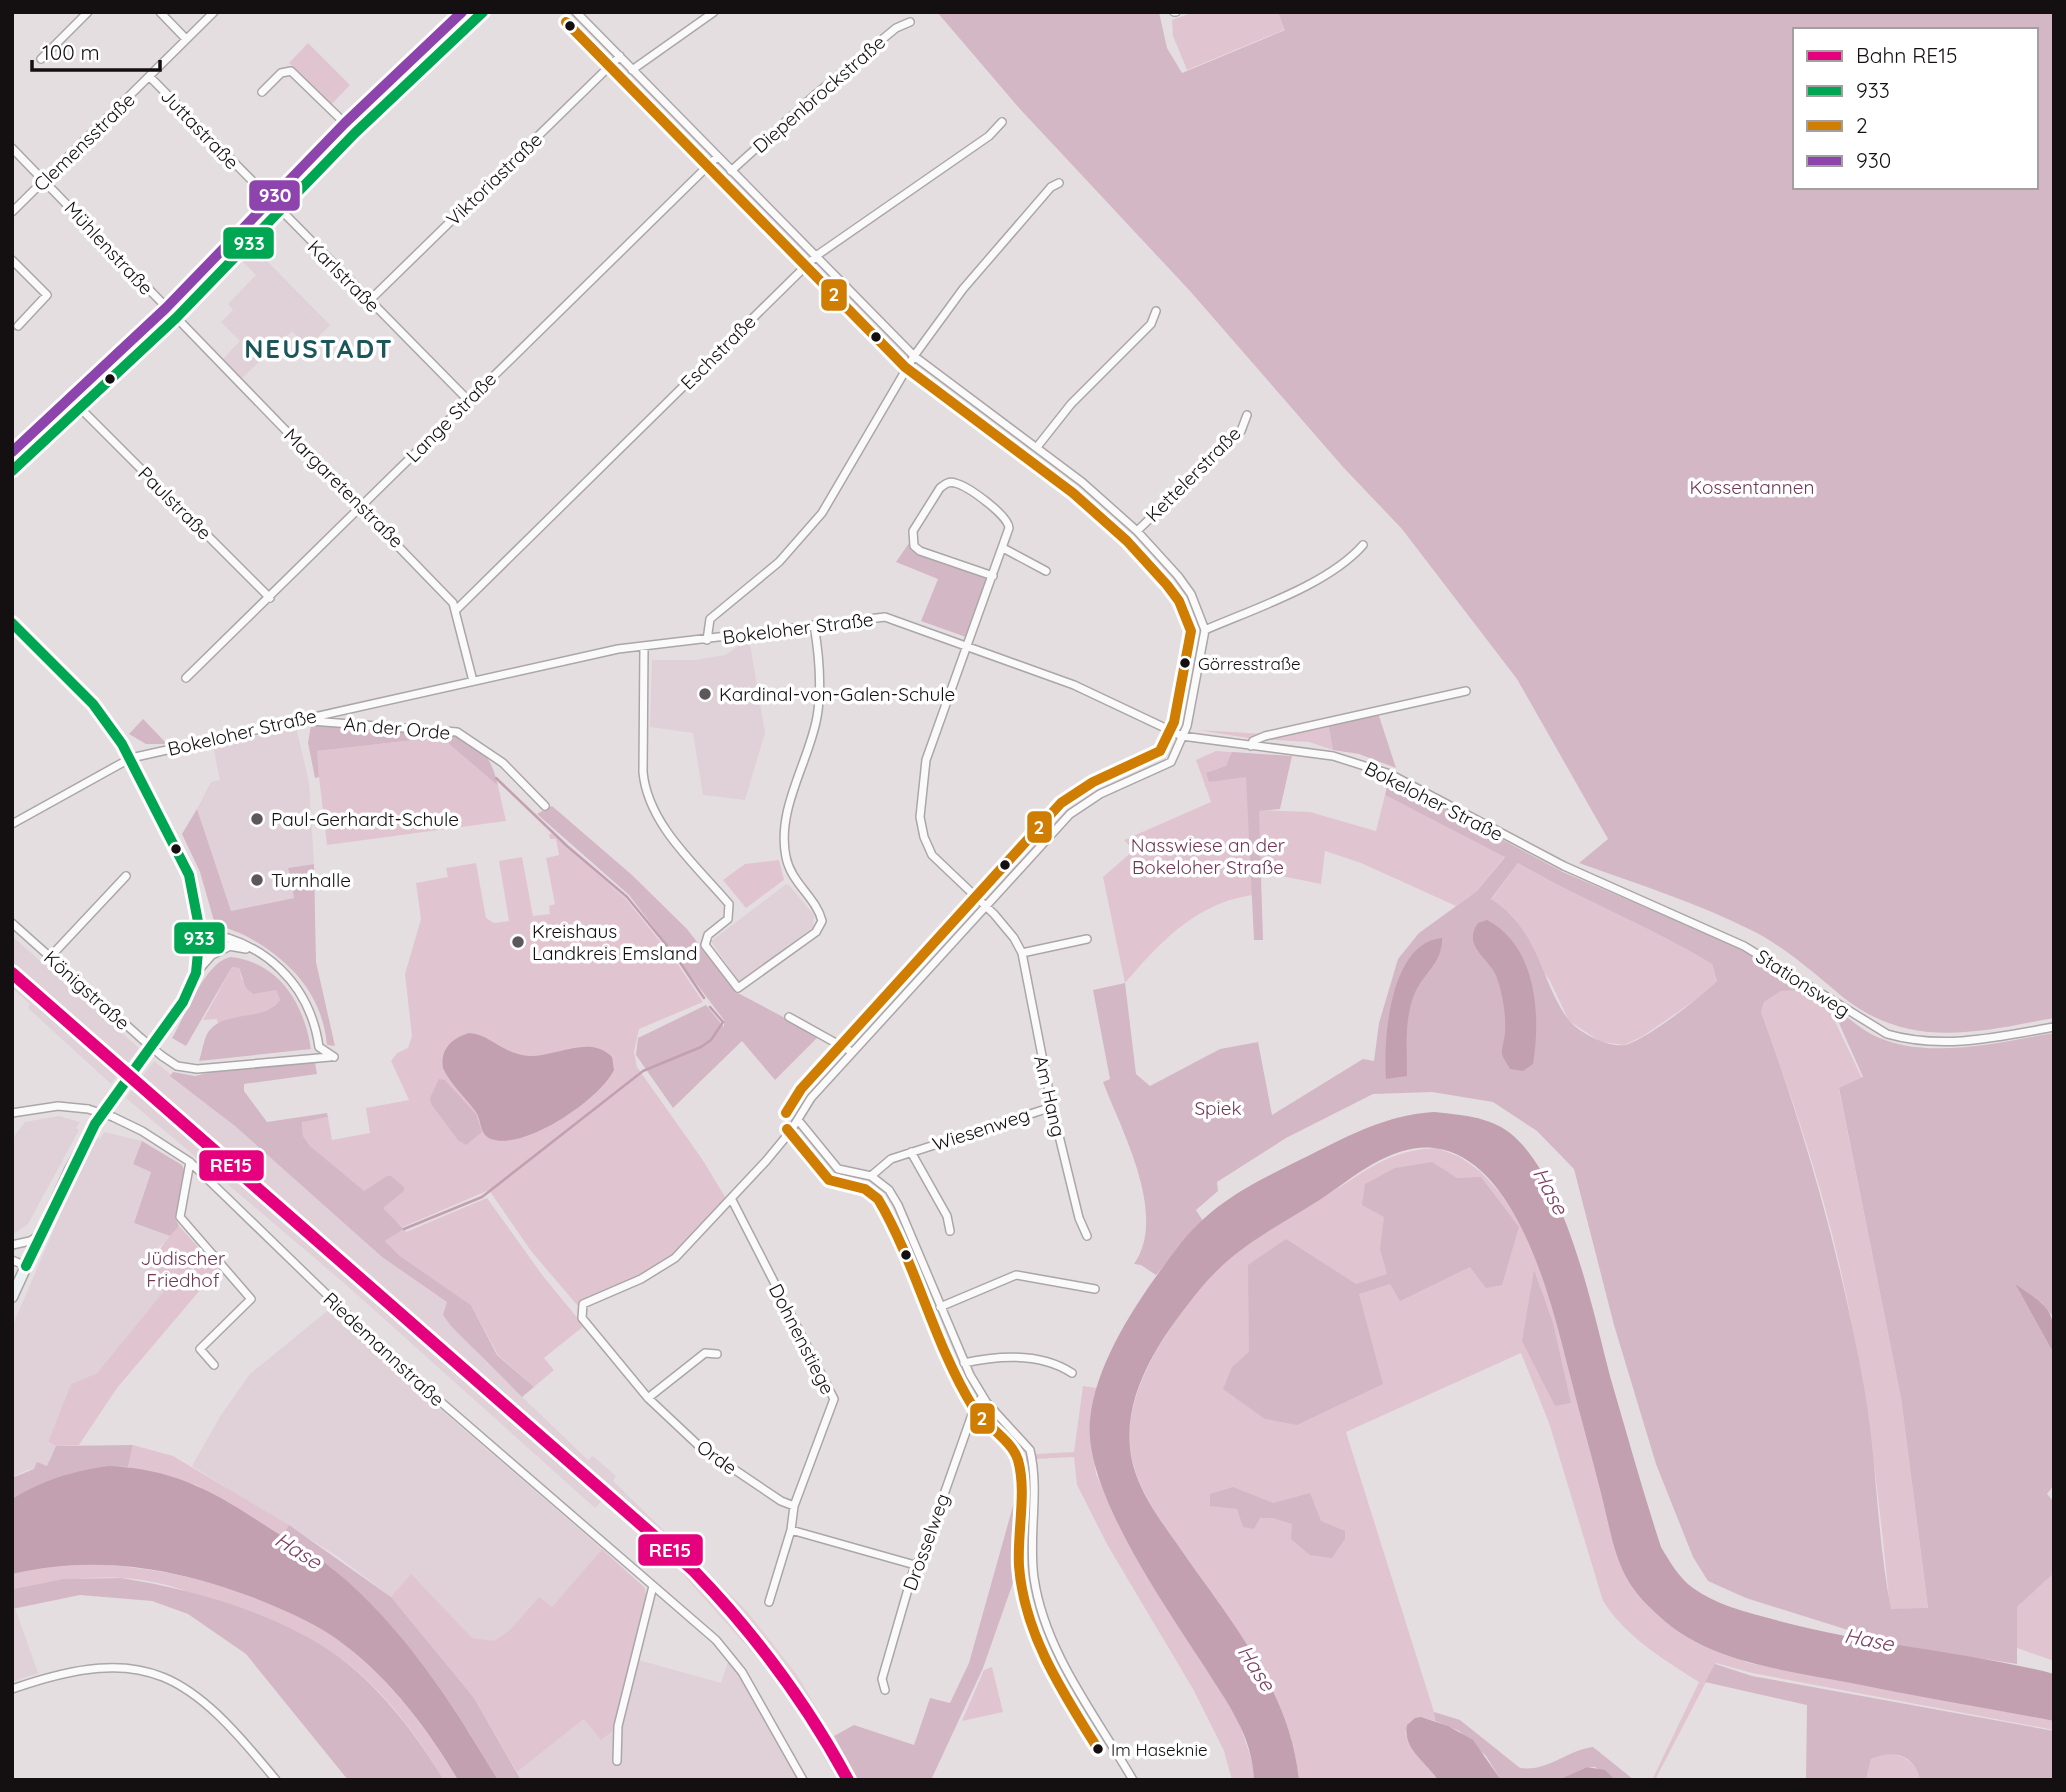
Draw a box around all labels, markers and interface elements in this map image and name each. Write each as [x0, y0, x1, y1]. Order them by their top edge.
unlabelled marker [563, 19, 577, 33]
scale bar [32, 28, 159, 72]
legend [1793, 28, 2038, 189]
street label: Diepenbrockstraße [748, 30, 890, 158]
text: 100 m [42, 39, 100, 65]
text: Bahn RE15 [1856, 42, 1957, 68]
text: 933 [1856, 77, 1890, 103]
street label: Juttastraße [156, 84, 244, 174]
street label: Clemensstraße [28, 88, 140, 196]
text: 2 [1856, 112, 1868, 138]
street label: Viktoriastraße [441, 127, 547, 231]
text: 930 [1856, 147, 1891, 173]
line badge: 930 [248, 179, 301, 212]
text: 930 [259, 183, 291, 207]
street label: Mühlenstraße [60, 196, 158, 300]
line badge: 933 [222, 226, 275, 260]
text: 933 [233, 231, 265, 255]
street label: Karlstraße [303, 235, 385, 317]
line badge: 2 [820, 278, 848, 312]
text: 2 [829, 282, 839, 306]
street label: Eschstraße [675, 309, 761, 395]
unlabelled marker [869, 330, 883, 344]
district label: NEUSTADT [244, 332, 394, 365]
street label: Lange Straße [401, 367, 501, 467]
unlabelled marker [103, 372, 117, 386]
street label: Kettelerstraße [1140, 421, 1246, 527]
street label: Margaretenstraße [279, 423, 409, 553]
street label: Paulstraße [133, 461, 217, 545]
park label: Kossentannen [1689, 475, 1815, 499]
street label: Bokeloher Straße [721, 607, 875, 649]
place label: Görresstraße [1198, 653, 1301, 674]
marker: Görresstraße [1178, 656, 1192, 670]
place label: Kardinal-von-Galen-Schule [719, 682, 955, 706]
marker: Kardinal-von-Galen-Schule [697, 686, 713, 702]
street label: Bokeloher Straße [165, 703, 319, 761]
street label: An der Orde [343, 711, 451, 745]
street label: Bokeloher Straße [1361, 756, 1507, 846]
place label: Paul-Gerhardt-Schule [271, 807, 459, 831]
line badge: 2 [1026, 810, 1053, 844]
marker: Paul-Gerhardt-Schule [249, 811, 265, 827]
text: 2 [1034, 815, 1044, 839]
park label: Nasswiese an der Bokeloher Straße [1131, 833, 1286, 879]
unlabelled marker [169, 842, 183, 856]
unlabelled marker [998, 858, 1012, 872]
place label: Turnhalle [271, 868, 351, 892]
marker: Turnhalle [249, 872, 265, 888]
place label: Kreishaus Landkreis Emsland [532, 919, 698, 965]
line badge: 933 [173, 921, 226, 955]
text: 933 [183, 926, 215, 950]
marker: Kreishaus Landkreis Emsland [510, 934, 526, 950]
street label: Stationsweg [1751, 944, 1855, 1022]
street label: Königstraße [39, 945, 135, 1035]
street label: Am Hang [1029, 1053, 1071, 1139]
park label: Spiek [1194, 1096, 1242, 1120]
street label: Wiesenweg [929, 1102, 1033, 1156]
line badge: RE15 [198, 1149, 265, 1182]
text: RE15 [210, 1153, 252, 1177]
water label: Hase [1528, 1163, 1575, 1220]
park label: Jüdischer Friedhof [141, 1246, 226, 1292]
unlabelled marker [899, 1248, 913, 1262]
street label: Dohnenstiege [764, 1280, 840, 1398]
street label: Riedemannstraße [318, 1287, 450, 1411]
line badge: 2 [969, 1402, 996, 1435]
text: 2 [977, 1406, 987, 1430]
street label: Orde [692, 1434, 742, 1480]
street label: Drosselweg [897, 1490, 955, 1594]
water label: Hase [271, 1526, 327, 1575]
line badge: RE15 [637, 1533, 704, 1567]
text: RE15 [649, 1538, 691, 1562]
water label: Hase [1842, 1622, 1897, 1657]
water label: Hase [1232, 1640, 1282, 1696]
place label: Im Haseknie [1111, 1739, 1208, 1760]
marker: Im Haseknie [1091, 1742, 1105, 1756]

